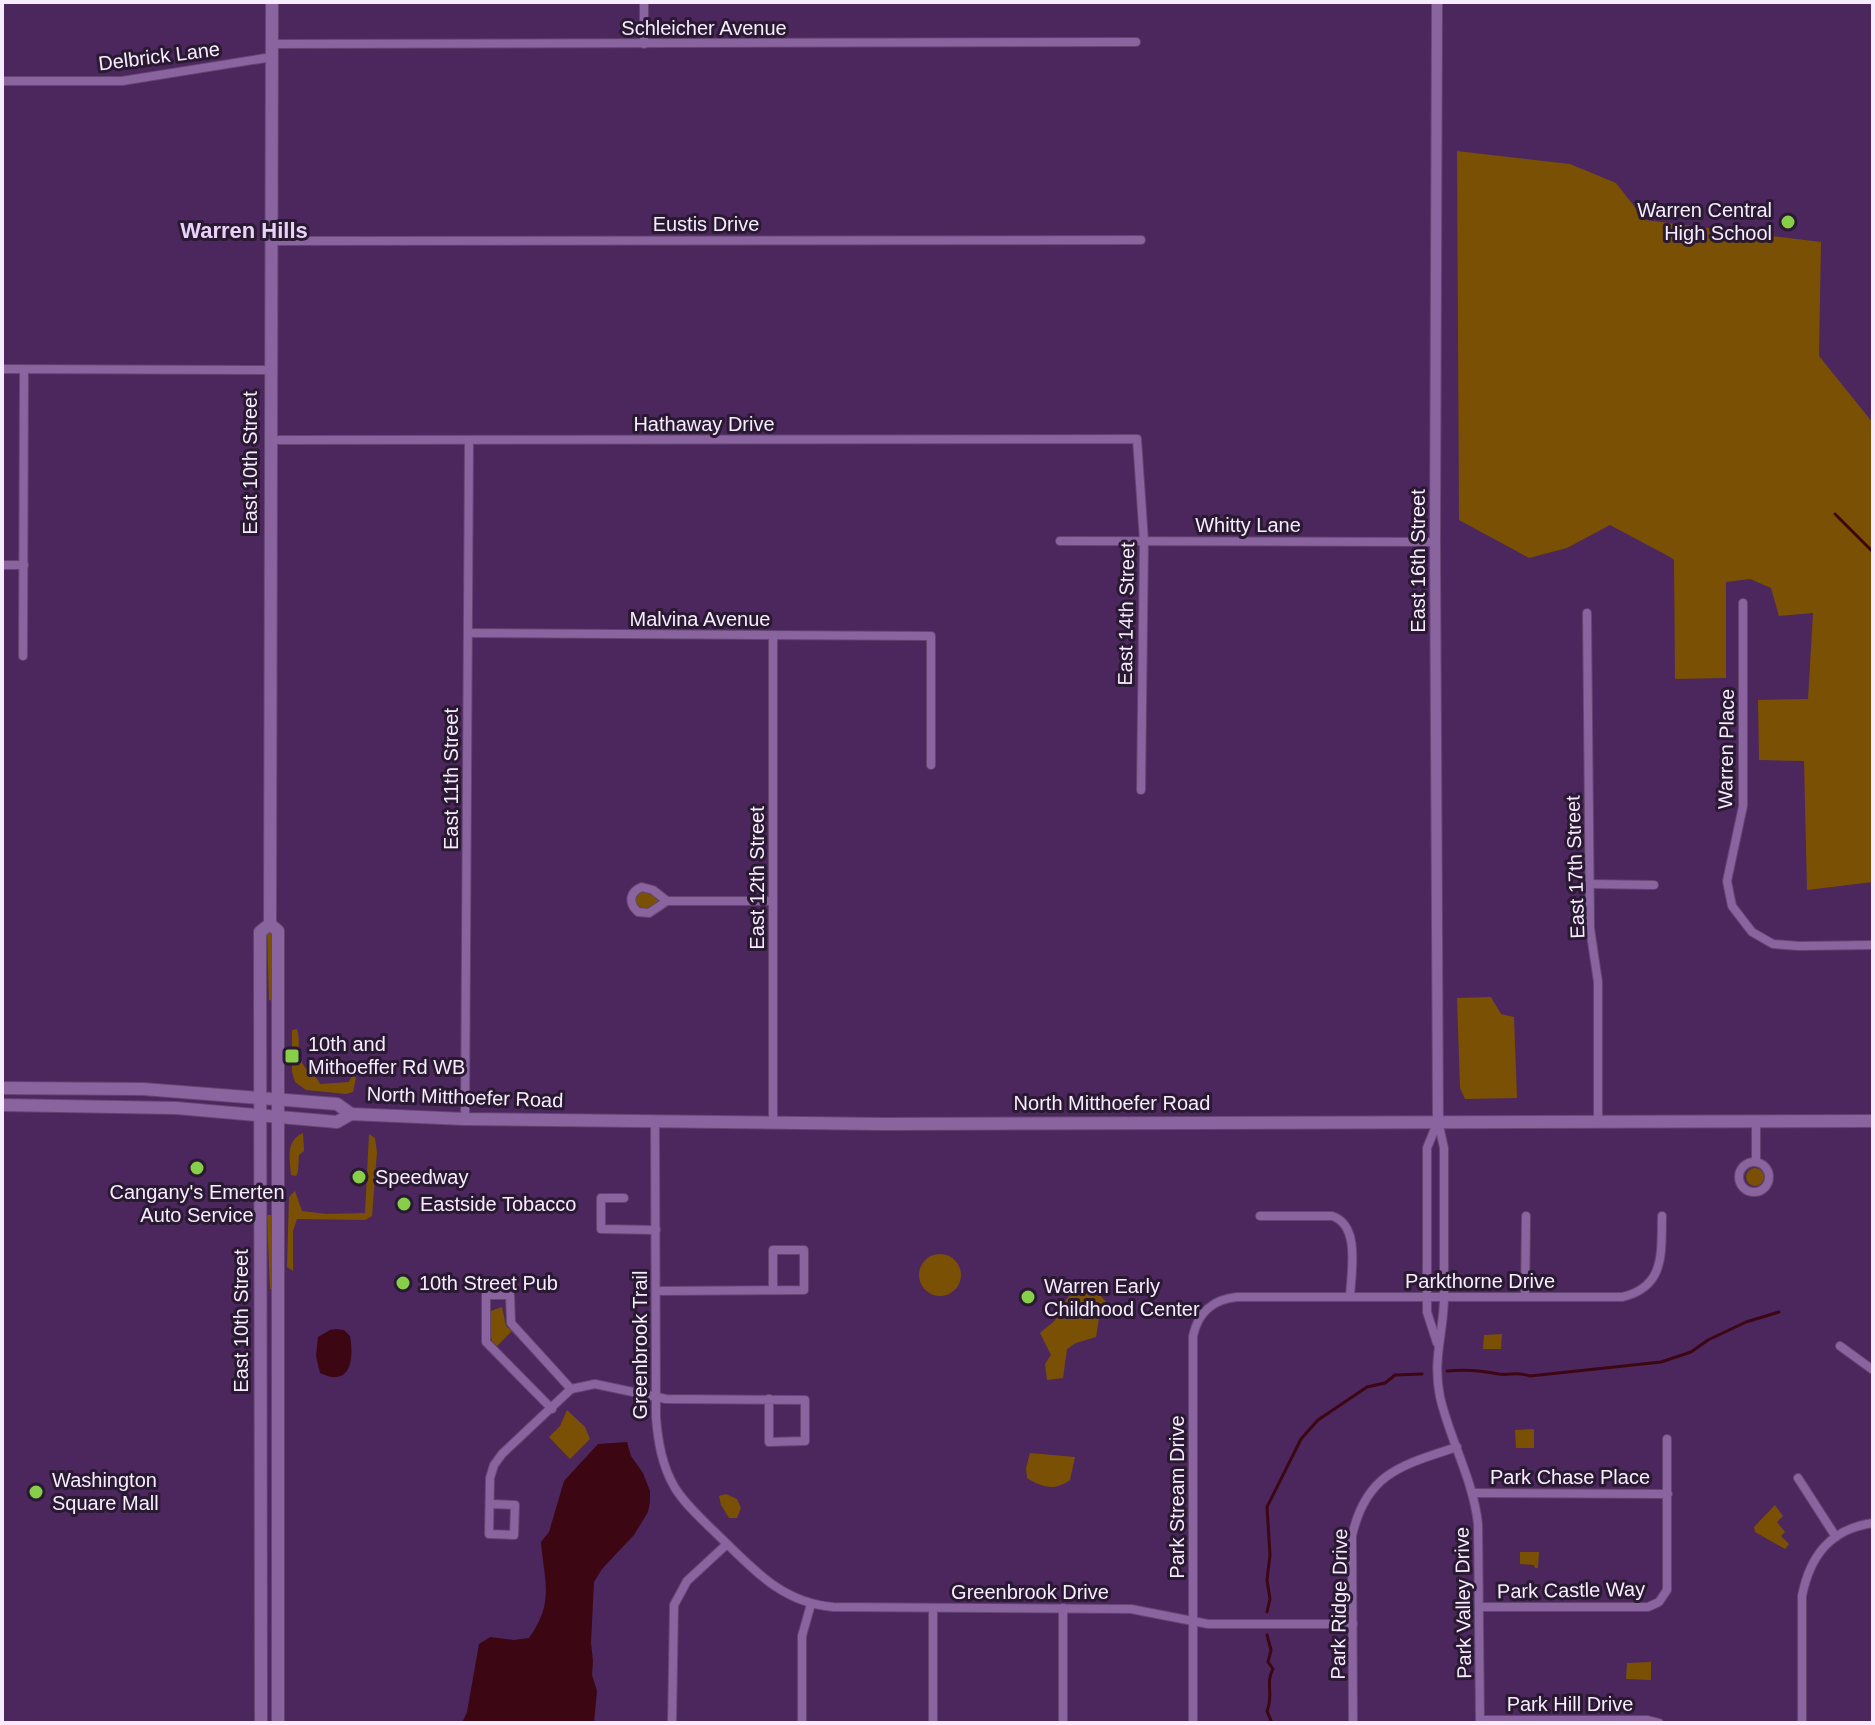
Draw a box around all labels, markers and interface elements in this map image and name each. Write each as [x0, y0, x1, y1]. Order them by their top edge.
street label: Schleicher Avenue [621, 17, 787, 39]
street label: Delbrick Lane [97, 38, 221, 74]
place label: Warren Central High School [1637, 199, 1772, 244]
street label: Eustis Drive [653, 213, 759, 235]
marker: Warren Central High School [1779, 213, 1797, 231]
district label: Warren Hills [180, 218, 308, 243]
street label: East 10th Street [239, 391, 261, 535]
street label: Hathaway Drive [633, 413, 775, 435]
street label: East 16th Street [1407, 489, 1429, 633]
street label: Whitty Lane [1195, 514, 1301, 536]
street label: East 14th Street [1114, 542, 1138, 686]
street label: Malvina Avenue [630, 608, 770, 630]
street label: Warren Place [1714, 689, 1738, 809]
street label: East 11th Street [440, 708, 462, 850]
street label: East 17th Street [1561, 795, 1588, 939]
street label: East 12th Street [746, 806, 768, 950]
place label: 10th and Mithoeffer Rd WB [308, 1033, 465, 1078]
marker: 10th and Mithoeffer Rd WB [283, 1047, 301, 1065]
street label: North Mitthoefer Road [366, 1083, 564, 1111]
street label: North Mitthoefer Road [1014, 1092, 1210, 1114]
marker: Cangany's Emerten Auto Service [188, 1159, 206, 1177]
place label: Speedway [375, 1166, 468, 1188]
marker: Speedway [350, 1168, 368, 1186]
place label: Cangany's Emerten Auto Service [109, 1181, 285, 1226]
place label: Eastside Tobacco [420, 1193, 576, 1215]
marker: Eastside Tobacco [395, 1195, 413, 1213]
street label: East 10th Street [230, 1249, 252, 1393]
street label: Parkthorne Drive [1405, 1270, 1555, 1292]
street label: Greenbrook Trail [629, 1271, 651, 1419]
place label: 10th Street Pub [419, 1272, 558, 1294]
marker: 10th Street Pub [394, 1274, 412, 1292]
place label: Warren Early Childhood Center [1044, 1275, 1200, 1320]
marker: Warren Early Childhood Center [1019, 1288, 1037, 1306]
street label: Park Stream Drive [1166, 1415, 1188, 1579]
street label: Park Chase Place [1490, 1466, 1650, 1488]
place label: Washington Square Mall [52, 1469, 159, 1514]
marker: Washington Square Mall [27, 1483, 45, 1501]
street label: Park Valley Drive [1451, 1527, 1475, 1679]
street label: Park Ridge Drive [1327, 1528, 1351, 1680]
street label: Park Castle Way [1497, 1578, 1645, 1602]
street label: Greenbrook Drive [951, 1581, 1109, 1603]
street label: Park Hill Drive [1507, 1693, 1633, 1715]

